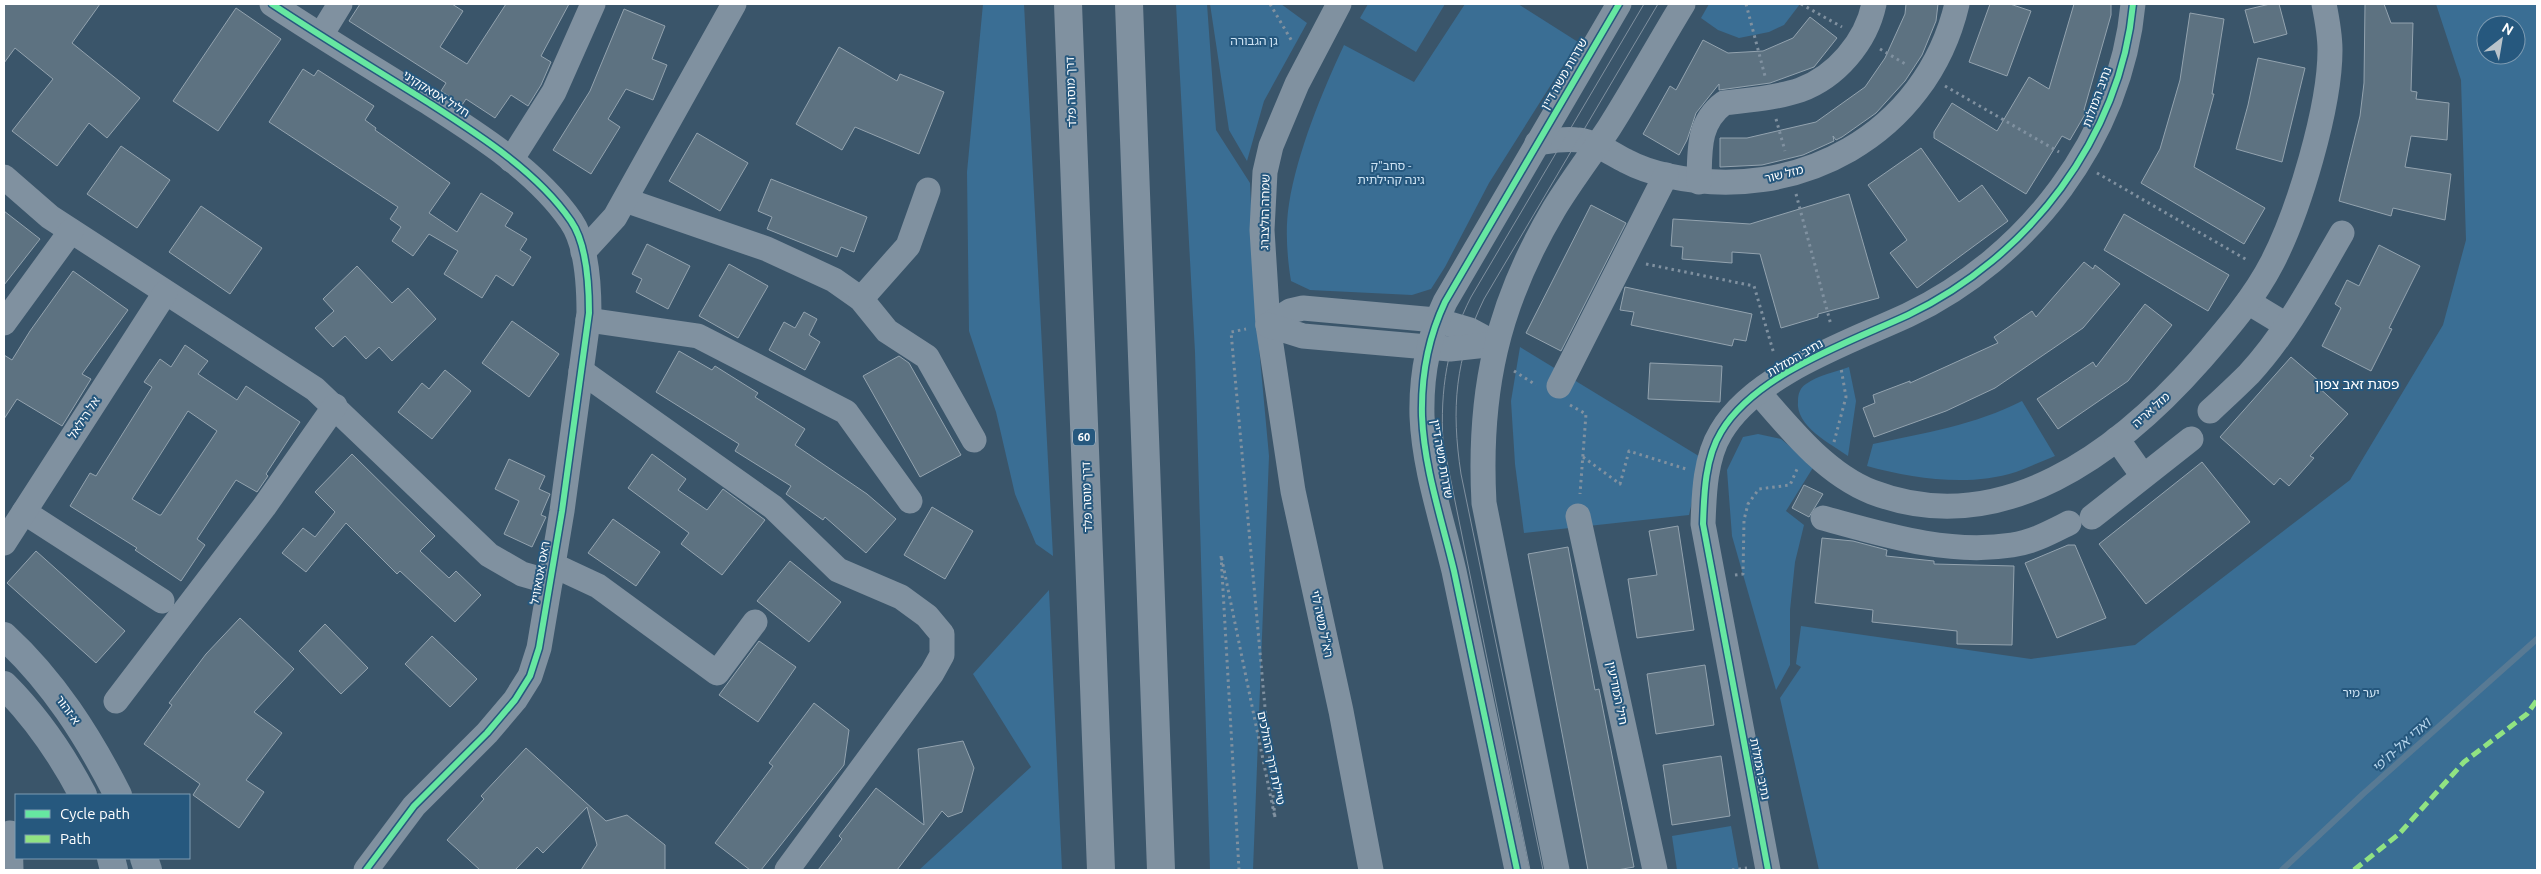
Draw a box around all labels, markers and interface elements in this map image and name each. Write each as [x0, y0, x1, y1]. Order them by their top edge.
north arrow [2476, 15, 2526, 65]
text: N [2499, 19, 2516, 38]
park label: גן הגבורה [1230, 34, 1278, 47]
street label: שדרות משה דיין [1538, 36, 1589, 112]
street label: דרך מוסה פלד [1063, 56, 1078, 128]
street label: נתיב המזלות [2080, 65, 2113, 128]
street label: חליל אסאקקיני [401, 68, 472, 119]
park label: סחב"ק - גינה קהילתית [1358, 159, 1425, 186]
street label: מזל שור [1763, 162, 1805, 185]
street label: שמחה הולצברג [1257, 174, 1272, 250]
street label: נתיב המזלות [1764, 336, 1825, 379]
district label: פסגת זאב צפון [2315, 376, 2399, 392]
street label: מזל אריה [2129, 389, 2172, 430]
street label: אל הילאל [65, 394, 102, 441]
street label: שדרות משה דיין [1429, 418, 1456, 500]
road number: 60 [1073, 428, 1095, 446]
street label: דרך מוסה פלד [1079, 461, 1094, 533]
street label: ראס אטאוויל [528, 540, 551, 606]
street label: רא"ל משה לוי [1309, 589, 1336, 659]
street label: חיל המודיעין [1604, 660, 1631, 726]
park label: יער מיר [2342, 686, 2380, 699]
street label: א-זהור [54, 693, 83, 727]
street label: טיילת דרך ההולכים [1255, 710, 1288, 806]
water label: ואדי אל-ח'פי [2368, 713, 2435, 775]
street label: נתיב המזלות [1748, 737, 1773, 801]
legend [15, 794, 190, 859]
text: Cycle path [60, 805, 130, 822]
text: Path [60, 830, 91, 847]

